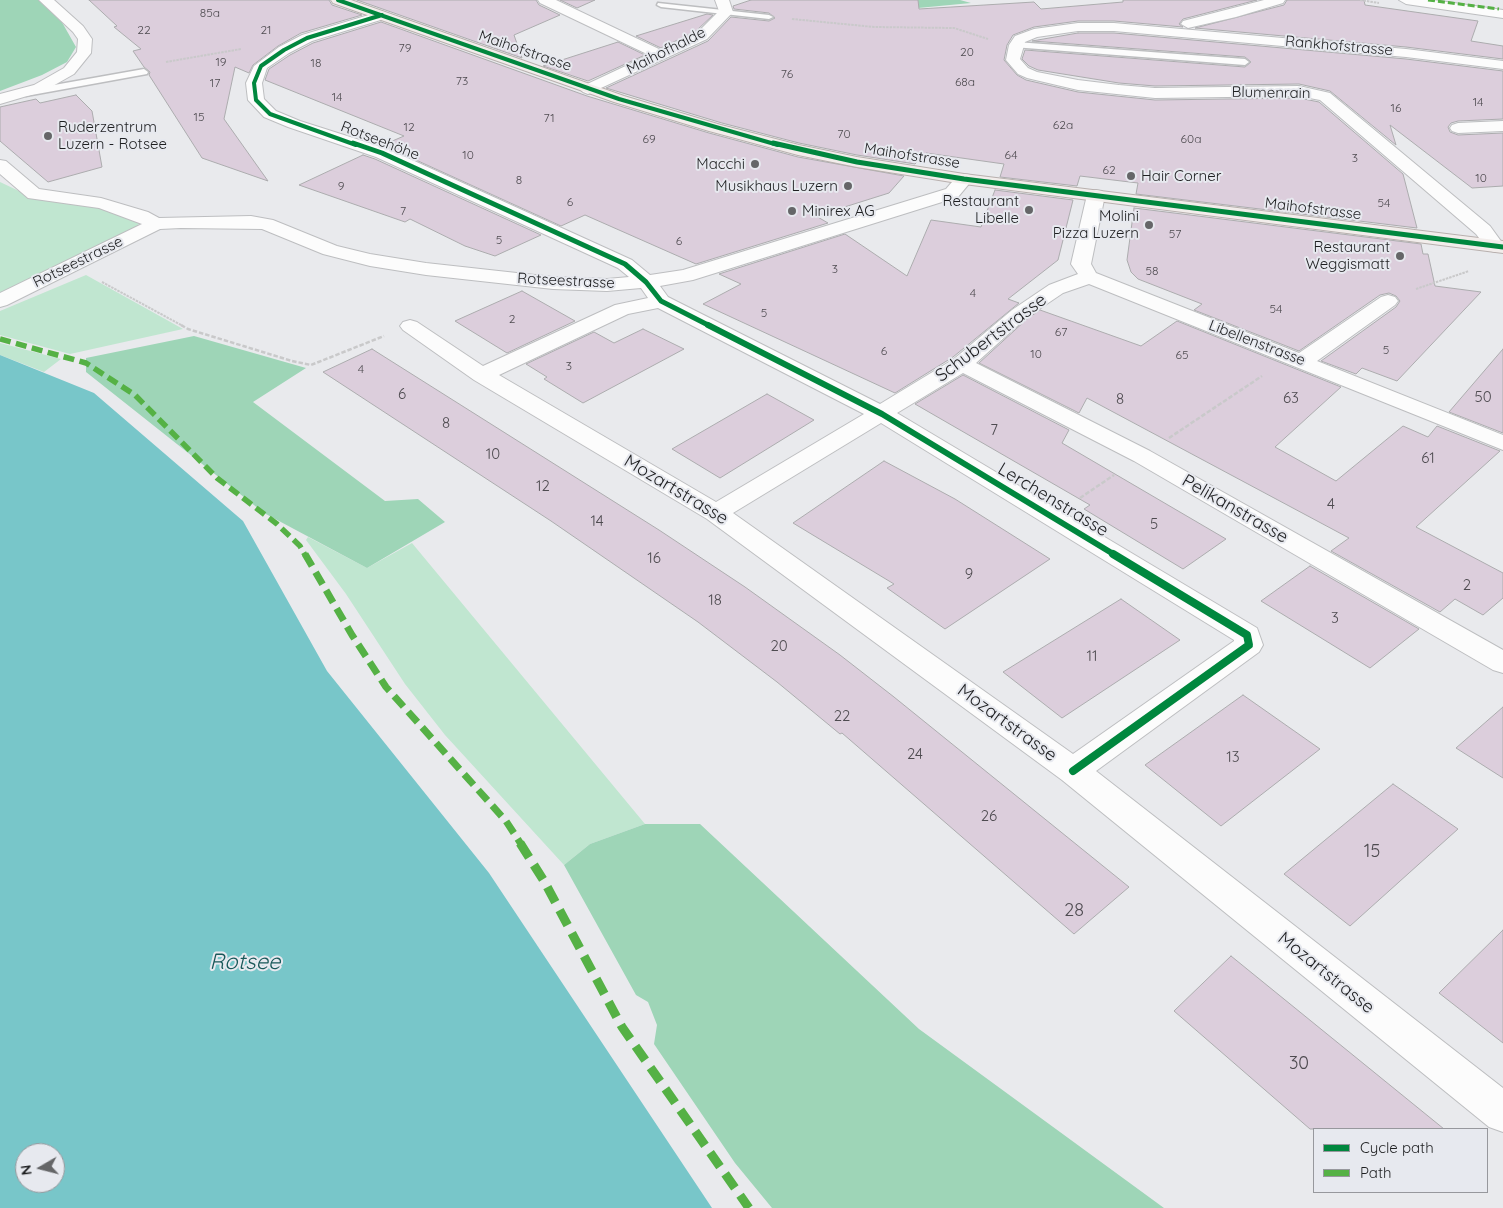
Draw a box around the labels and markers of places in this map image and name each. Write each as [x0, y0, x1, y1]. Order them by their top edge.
place label: Ruderzentrum Luzern - Rotsee [58, 118, 167, 153]
marker: Ruderzentrum Luzern - Rotsee [42, 130, 54, 142]
place label: Macchi [696, 155, 745, 173]
marker: Macchi [749, 158, 761, 170]
place label: Hair Corner [1141, 167, 1222, 185]
marker: Hair Corner [1125, 170, 1137, 182]
place label: Musikhaus Luzern [715, 177, 838, 195]
marker: Musikhaus Luzern [842, 180, 854, 192]
place label: Restaurant Libelle [943, 192, 1019, 227]
place label: Minirex AG [802, 202, 875, 220]
marker: Restaurant Libelle [1023, 204, 1035, 216]
marker: Minirex AG [786, 205, 798, 217]
place label: Molini Pizza Luzern [1053, 207, 1139, 242]
marker: Molini Pizza Luzern [1143, 219, 1155, 231]
place label: Restaurant Weggismatt [1305, 238, 1390, 273]
marker: Restaurant Weggismatt [1394, 250, 1406, 262]

